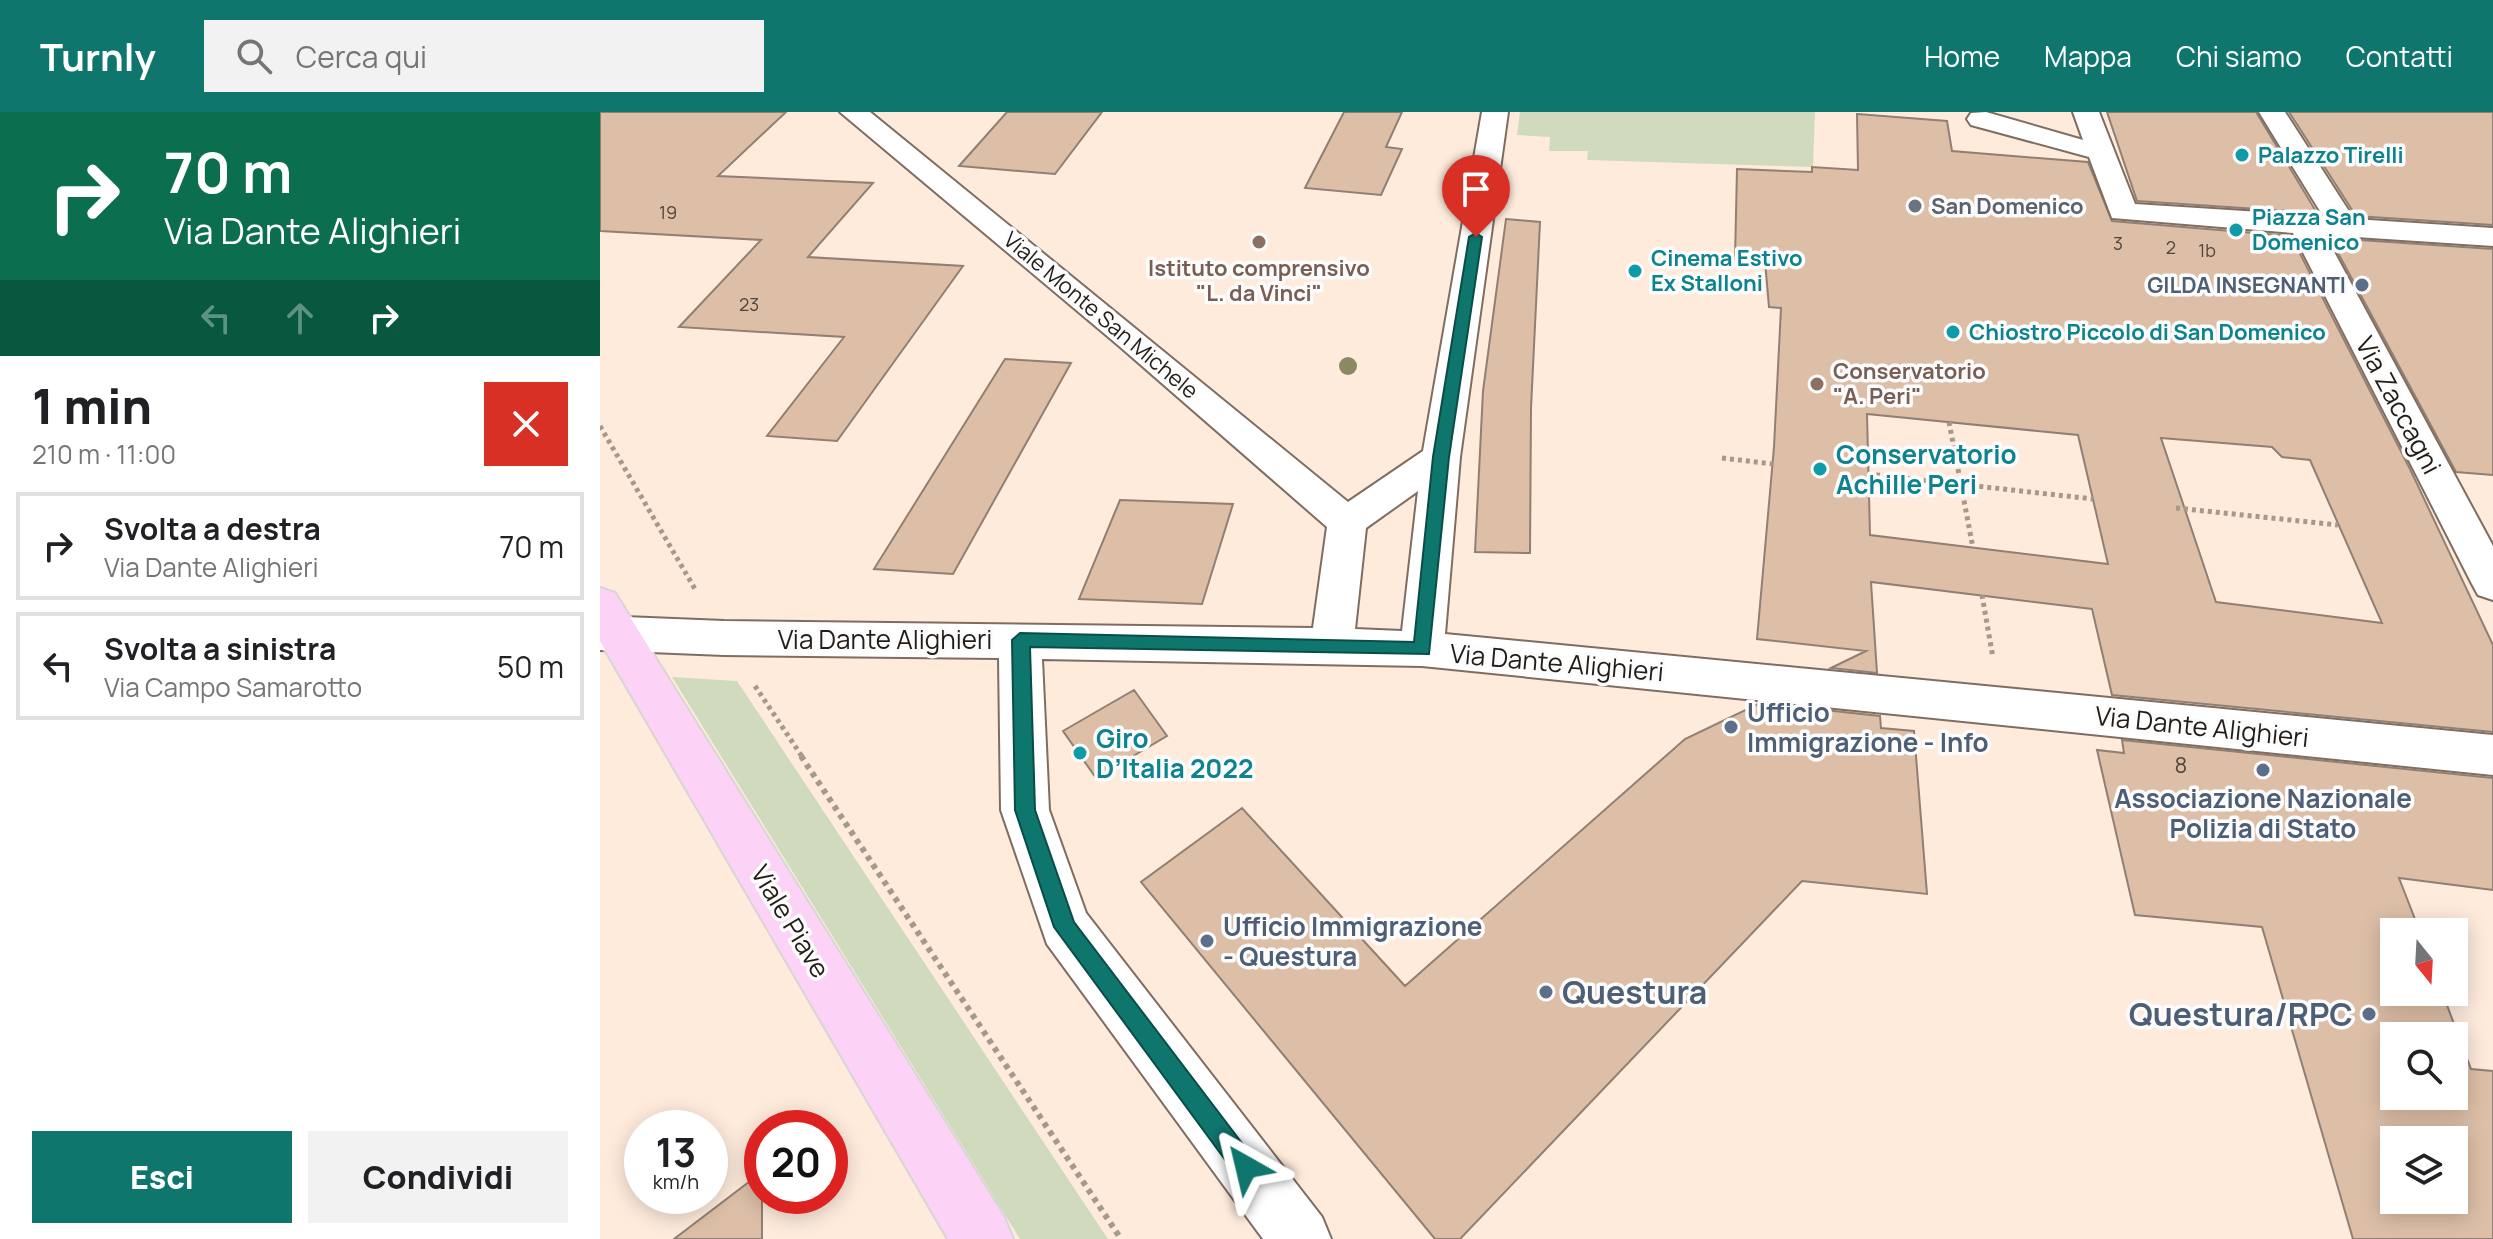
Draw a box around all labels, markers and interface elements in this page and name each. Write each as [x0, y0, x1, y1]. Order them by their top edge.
search box [204, 20, 764, 92]
text: Turnly [40, 30, 156, 82]
icon: search [232, 34, 276, 78]
text: Cerca qui [296, 36, 427, 77]
text: Home [1924, 37, 2000, 75]
text: Mappa [2044, 37, 2132, 75]
text: Chi siamo [2176, 37, 2302, 75]
text: Contatti [2346, 37, 2453, 75]
text: 70 m [164, 133, 292, 210]
place label: Palazzo Tirelli [2258, 140, 2404, 170]
icon: right [32, 144, 136, 248]
marker: Palazzo Tirelli [2233, 146, 2251, 164]
pin [1442, 155, 1510, 237]
icon: arrive [1454, 167, 1498, 211]
place label: San Domenico [1931, 191, 2084, 221]
marker: San Domenico [1906, 197, 1924, 215]
house number: 19 [659, 200, 677, 224]
place label: Piazza San Domenico [2252, 202, 2366, 257]
text: Via Dante Alighieri [164, 206, 461, 255]
marker: Piazza San Domenico [2227, 221, 2245, 239]
street label: Viale Monte San Michele [997, 225, 1205, 406]
house number: 3 [2113, 231, 2123, 255]
marker: Istituto comprensivo "L. da Vinci" [1250, 233, 1268, 251]
house number: 2 [2166, 235, 2176, 259]
house number: 1b [2198, 238, 2216, 262]
place label: Cinema Estivo Ex Stalloni [1651, 243, 1803, 298]
place label: Istituto comprensivo "L. da Vinci" [1148, 253, 1370, 308]
marker: Cinema Estivo Ex Stalloni [1626, 262, 1644, 280]
place label: GILDA INSEGNANTI [2147, 270, 2346, 300]
marker: GILDA INSEGNANTI [2353, 276, 2371, 294]
house number: 23 [739, 292, 759, 316]
icon: left [194, 296, 238, 340]
icon: ahead [278, 296, 322, 340]
icon: right [362, 296, 406, 340]
place label: Chiostro Piccolo di San Domenico [1969, 317, 2326, 347]
marker: Chiostro Piccolo di San Domenico [1944, 323, 1962, 341]
street label: Via Zaccagni [2348, 330, 2450, 480]
place label: Conservatorio "A. Peri" [1833, 356, 1986, 411]
text: 1 min [32, 373, 152, 438]
marker: Conservatorio "A. Peri" [1808, 375, 1826, 393]
button: close [484, 382, 568, 466]
text: 210 m · 11:00 [32, 436, 176, 472]
place label: Conservatorio Achille Peri [1836, 436, 2017, 502]
marker: Conservatorio Achille Peri [1811, 460, 1829, 478]
text: Svolta a destra [104, 508, 321, 549]
icon: right [36, 524, 80, 568]
text: 70 m [499, 526, 564, 567]
text: Via Dante Alighieri [104, 549, 319, 585]
street label: Via Dante Alighieri [778, 621, 992, 657]
text: Svolta a sinistra [104, 628, 336, 669]
street label: Via Dante Alighieri [1448, 635, 1666, 689]
icon: left [36, 644, 80, 688]
text: 50 m [497, 646, 564, 687]
text: Via Campo Samarotto [104, 669, 362, 705]
place label: Ufficio Immigrazione - Info [1747, 694, 1989, 760]
street label: Via Dante Alighieri [2093, 697, 2311, 755]
marker: Ufficio Immigrazione - Info [1722, 718, 1740, 736]
place label: Giro D’Italia 2022 [1096, 720, 1253, 786]
marker: Giro D’Italia 2022 [1071, 744, 1089, 762]
house number: 8 [2175, 750, 2187, 780]
marker: Associazione Nazionale Polizia di Stato [2254, 761, 2272, 779]
place label: Associazione Nazionale Polizia di Stato [2114, 780, 2412, 846]
street label: Viale Piave [743, 858, 839, 984]
place label: Ufficio Immigrazione - Questura [1223, 908, 1482, 974]
north arrow [2380, 918, 2468, 1006]
map controls [2380, 918, 2468, 1214]
marker: Ufficio Immigrazione - Questura [1198, 932, 1216, 950]
place label: Questura [1562, 970, 1707, 1014]
marker: Questura [1537, 983, 1555, 1001]
place label: Questura/RPC [2129, 992, 2353, 1036]
marker: Questura/RPC [2360, 1005, 2378, 1023]
button: search [2380, 1022, 2468, 1110]
speed limit sign: 20 [744, 1110, 848, 1214]
text: 13 [656, 1124, 696, 1179]
position arrow [1204, 1125, 1288, 1209]
button: layers [2380, 1126, 2468, 1214]
button: Esci [32, 1131, 292, 1223]
button: Condividi [308, 1131, 568, 1223]
text: km/h [653, 1168, 699, 1195]

